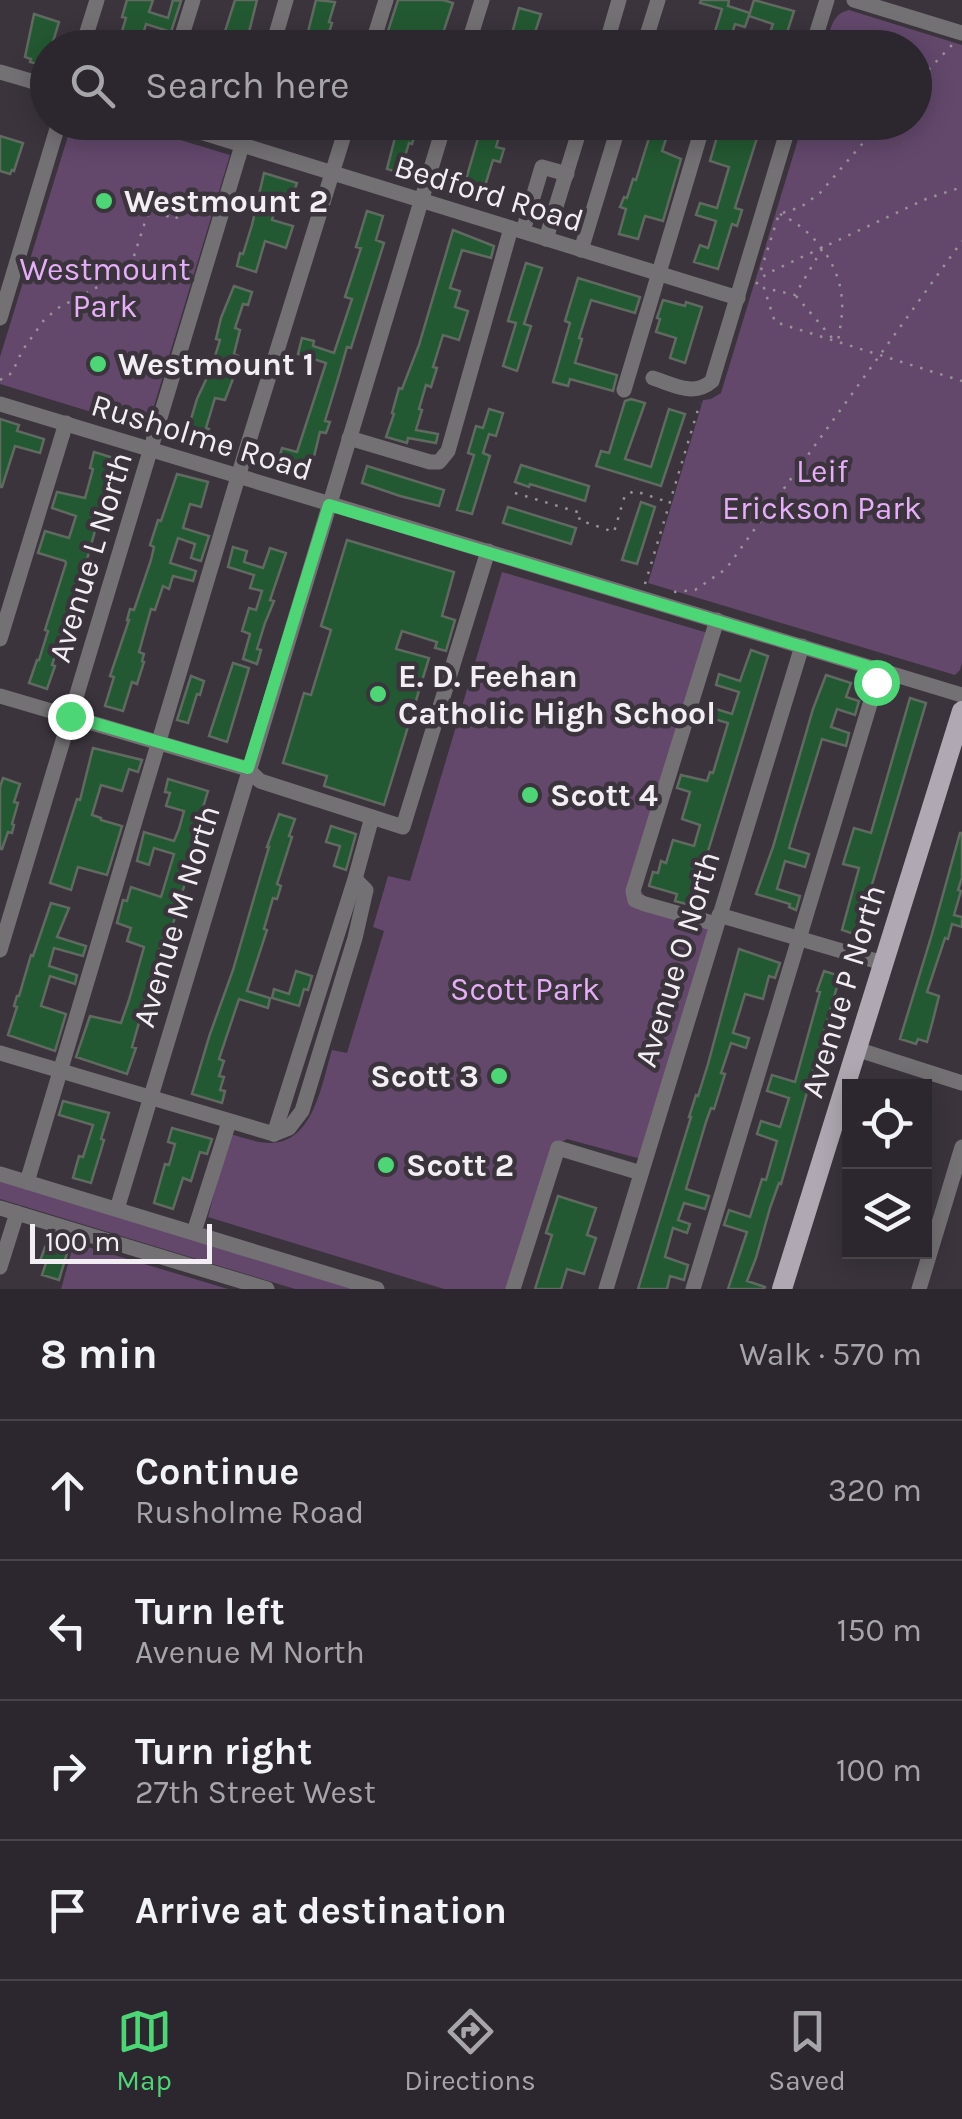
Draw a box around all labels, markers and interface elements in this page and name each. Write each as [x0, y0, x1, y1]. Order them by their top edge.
search box [30, 30, 932, 140]
icon: search [65, 58, 120, 113]
text: Search here [145, 63, 349, 108]
street label: Bedford Road [390, 147, 588, 240]
place label: Westmount 2 [124, 183, 328, 220]
marker: Westmount 2 [93, 190, 115, 212]
park label: Westmount Park [19, 251, 191, 325]
place label: Westmount 1 [118, 346, 314, 383]
marker: Westmount 1 [87, 353, 109, 375]
street label: Rusholme Road [87, 386, 317, 489]
street label: Avenue L North [41, 448, 140, 667]
park label: Leif Erickson Park [722, 453, 922, 527]
place label: E. D. Feehan Catholic High School [398, 658, 716, 732]
route start [854, 660, 900, 706]
marker: E. D. Feehan Catholic High School [367, 683, 389, 705]
route end [48, 694, 94, 740]
place label: Scott 4 [550, 777, 658, 814]
marker: Scott 4 [519, 784, 541, 806]
street label: Avenue M North [125, 801, 228, 1031]
street label: Avenue O North [627, 847, 728, 1071]
street label: Avenue P North [794, 880, 893, 1102]
park label: Scott Park [450, 971, 600, 1008]
place label: Scott 3 [370, 1058, 479, 1095]
marker: Scott 3 [488, 1065, 510, 1087]
map controls [842, 1079, 932, 1259]
button: locate [842, 1079, 932, 1169]
place label: Scott 2 [406, 1147, 514, 1184]
marker: Scott 2 [375, 1154, 397, 1176]
button: layers [842, 1169, 932, 1259]
scale bar [30, 1219, 212, 1264]
text: 100 m [45, 1225, 120, 1258]
text: 8 min [40, 1329, 158, 1379]
text: Walk · 570 m [739, 1336, 922, 1373]
text: Continue [135, 1449, 299, 1494]
icon: ahead [40, 1463, 95, 1518]
text: 320 m [828, 1472, 922, 1509]
text: Rusholme Road [135, 1494, 364, 1531]
text: Turn left [135, 1589, 285, 1634]
icon: left [40, 1603, 95, 1658]
text: 150 m [837, 1612, 922, 1649]
text: Avenue M North [135, 1634, 365, 1671]
text: Turn right [135, 1729, 312, 1774]
icon: right [40, 1743, 95, 1798]
text: 100 m [836, 1752, 922, 1789]
text: 27th Street West [135, 1774, 376, 1811]
icon: arrive [40, 1883, 95, 1938]
text: Arrive at destination [135, 1888, 507, 1933]
tab: Map [116, 2004, 172, 2097]
tab: Directions [404, 2004, 536, 2097]
tab: Saved [768, 2004, 846, 2097]

